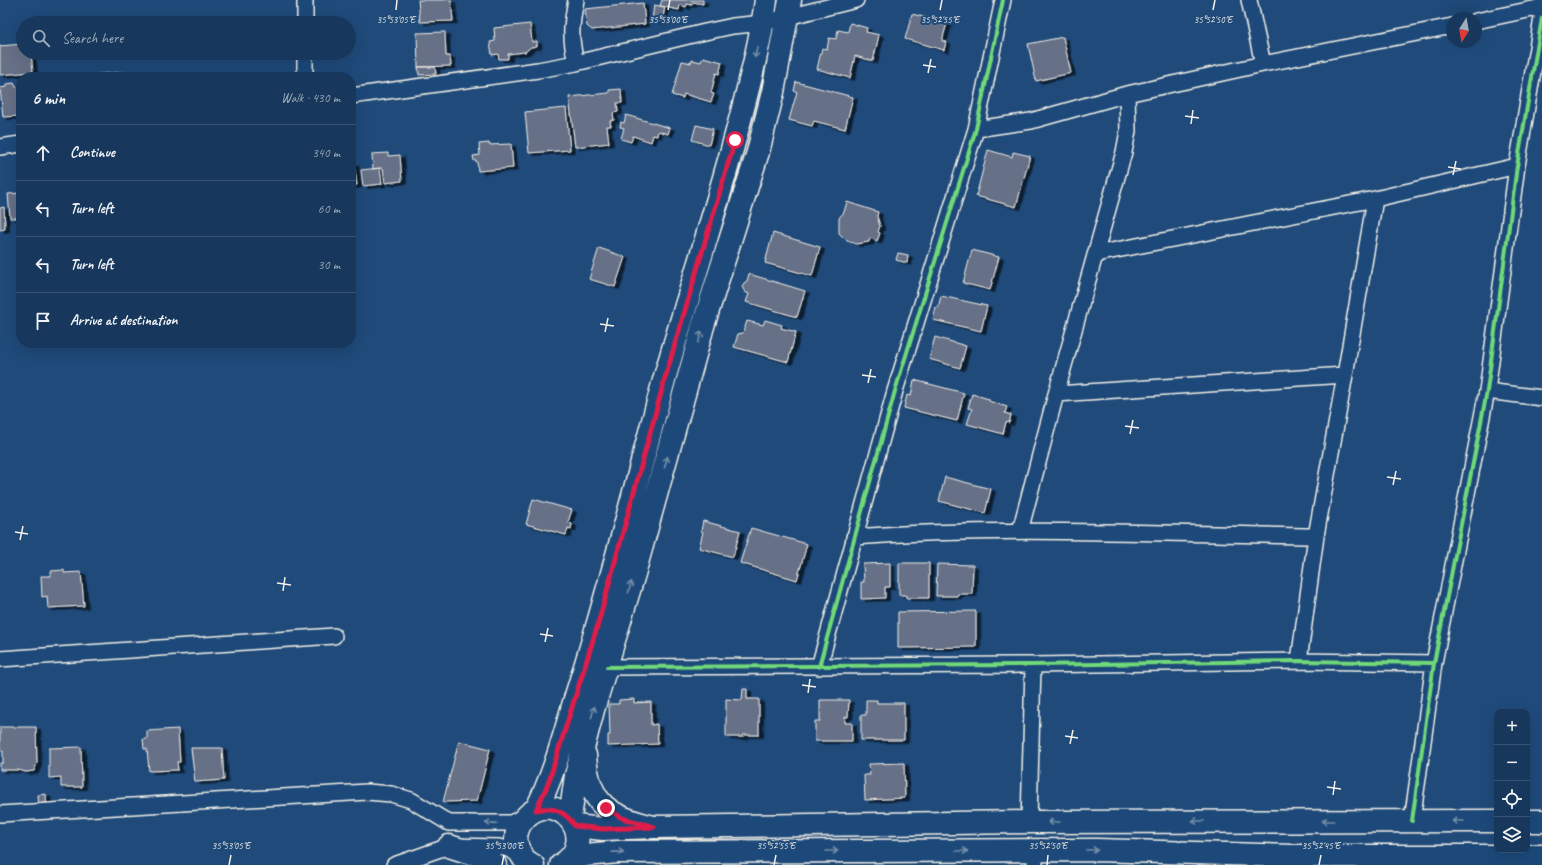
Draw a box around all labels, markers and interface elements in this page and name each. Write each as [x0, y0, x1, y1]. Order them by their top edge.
north arrow [1446, 12, 1482, 48]
text: 35°53'05"E [377, 13, 417, 26]
text: 35°53'00"E [649, 13, 689, 26]
text: 35°52'55"E [921, 13, 961, 26]
text: 35°52'50"E [1194, 13, 1234, 26]
search box [16, 16, 356, 60]
icon: search [30, 27, 52, 49]
text: Search here [62, 29, 123, 48]
one-way arrow [752, 45, 760, 58]
text: 6 min [32, 88, 65, 109]
text: Walk · 430 m [281, 90, 340, 106]
route start [726, 131, 744, 149]
icon: ahead [32, 142, 54, 164]
text: Continue [70, 143, 115, 162]
text: 340 m [312, 145, 340, 161]
icon: left [32, 198, 54, 220]
text: Turn left [70, 199, 113, 218]
text: 60 m [318, 201, 340, 217]
icon: left [32, 254, 54, 276]
text: Turn left [70, 255, 113, 274]
text: 30 m [318, 257, 340, 273]
icon: arrive [32, 310, 54, 332]
text: Arrive at destination [70, 311, 177, 330]
one-way arrow [697, 331, 704, 344]
one-way arrow [662, 456, 670, 469]
one-way arrow [627, 581, 634, 594]
one-way arrow [590, 706, 597, 719]
map controls [1494, 709, 1530, 853]
button: + [1494, 709, 1530, 745]
button: − [1494, 745, 1530, 781]
button: locate [1494, 781, 1530, 817]
route end [597, 799, 615, 817]
one-way arrow [1192, 817, 1205, 825]
one-way arrow [1322, 817, 1335, 825]
one-way arrow [1452, 817, 1465, 825]
button: layers [1494, 817, 1530, 853]
one-way arrow [1048, 818, 1061, 826]
one-way arrow [485, 819, 498, 827]
text: 35°53'05"E [212, 839, 252, 852]
text: 35°53'00"E [485, 839, 525, 852]
text: 35°52'55"E [757, 839, 797, 852]
text: 35°52'50"E [1029, 839, 1069, 852]
text: 35°52'45"E [1302, 839, 1342, 852]
one-way arrow [825, 847, 838, 855]
one-way arrow [955, 847, 968, 855]
one-way arrow [1085, 847, 1098, 854]
one-way arrow [611, 848, 624, 856]

